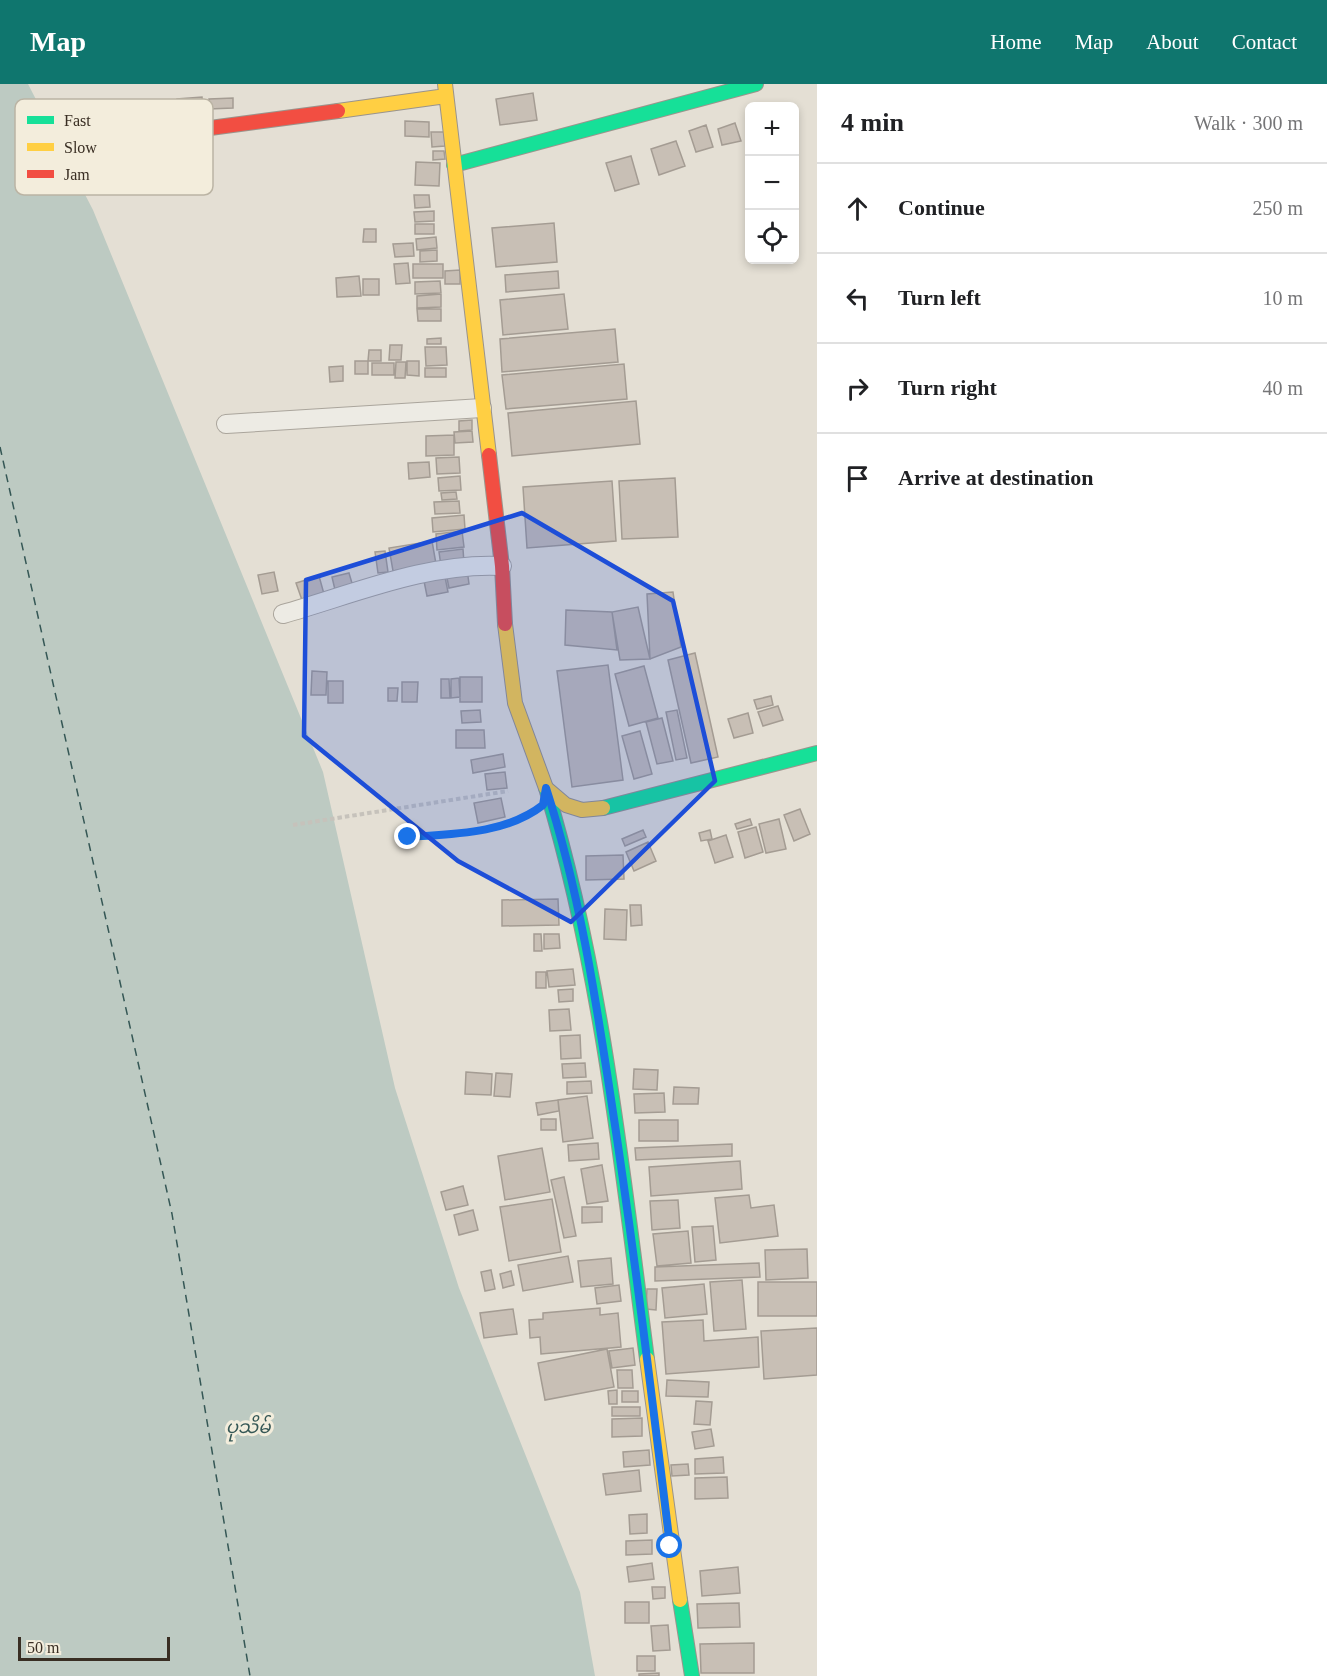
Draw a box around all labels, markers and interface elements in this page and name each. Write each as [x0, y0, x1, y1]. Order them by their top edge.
text: Map [30, 26, 86, 57]
text: Home [990, 30, 1042, 54]
text: Map [1075, 30, 1113, 54]
text: About [1146, 30, 1199, 54]
text: Contact [1232, 30, 1297, 54]
legend [15, 99, 213, 195]
map controls [745, 102, 799, 264]
button: + [745, 102, 799, 156]
text: 4 min [841, 108, 904, 137]
text: Fast [64, 112, 91, 129]
text: Walk · 300 m [1194, 112, 1303, 134]
text: Slow [64, 139, 97, 156]
button: − [745, 156, 799, 210]
text: Jam [64, 166, 90, 183]
icon: ahead [841, 192, 874, 225]
text: Continue [898, 195, 985, 220]
text: 250 m [1252, 197, 1303, 219]
button: locate [745, 210, 799, 264]
icon: left [841, 282, 874, 315]
text: Turn left [898, 285, 981, 310]
text: 10 m [1262, 287, 1303, 309]
icon: right [841, 372, 874, 405]
text: Turn right [898, 375, 997, 400]
text: 40 m [1262, 377, 1303, 399]
icon: arrive [841, 462, 874, 495]
text: Arrive at destination [898, 465, 1094, 490]
route end [394, 823, 420, 849]
water label: ပုသိမ် [226, 1414, 272, 1442]
route start [656, 1532, 682, 1558]
scale bar [18, 1634, 170, 1662]
text: 50 m [27, 1639, 59, 1656]

